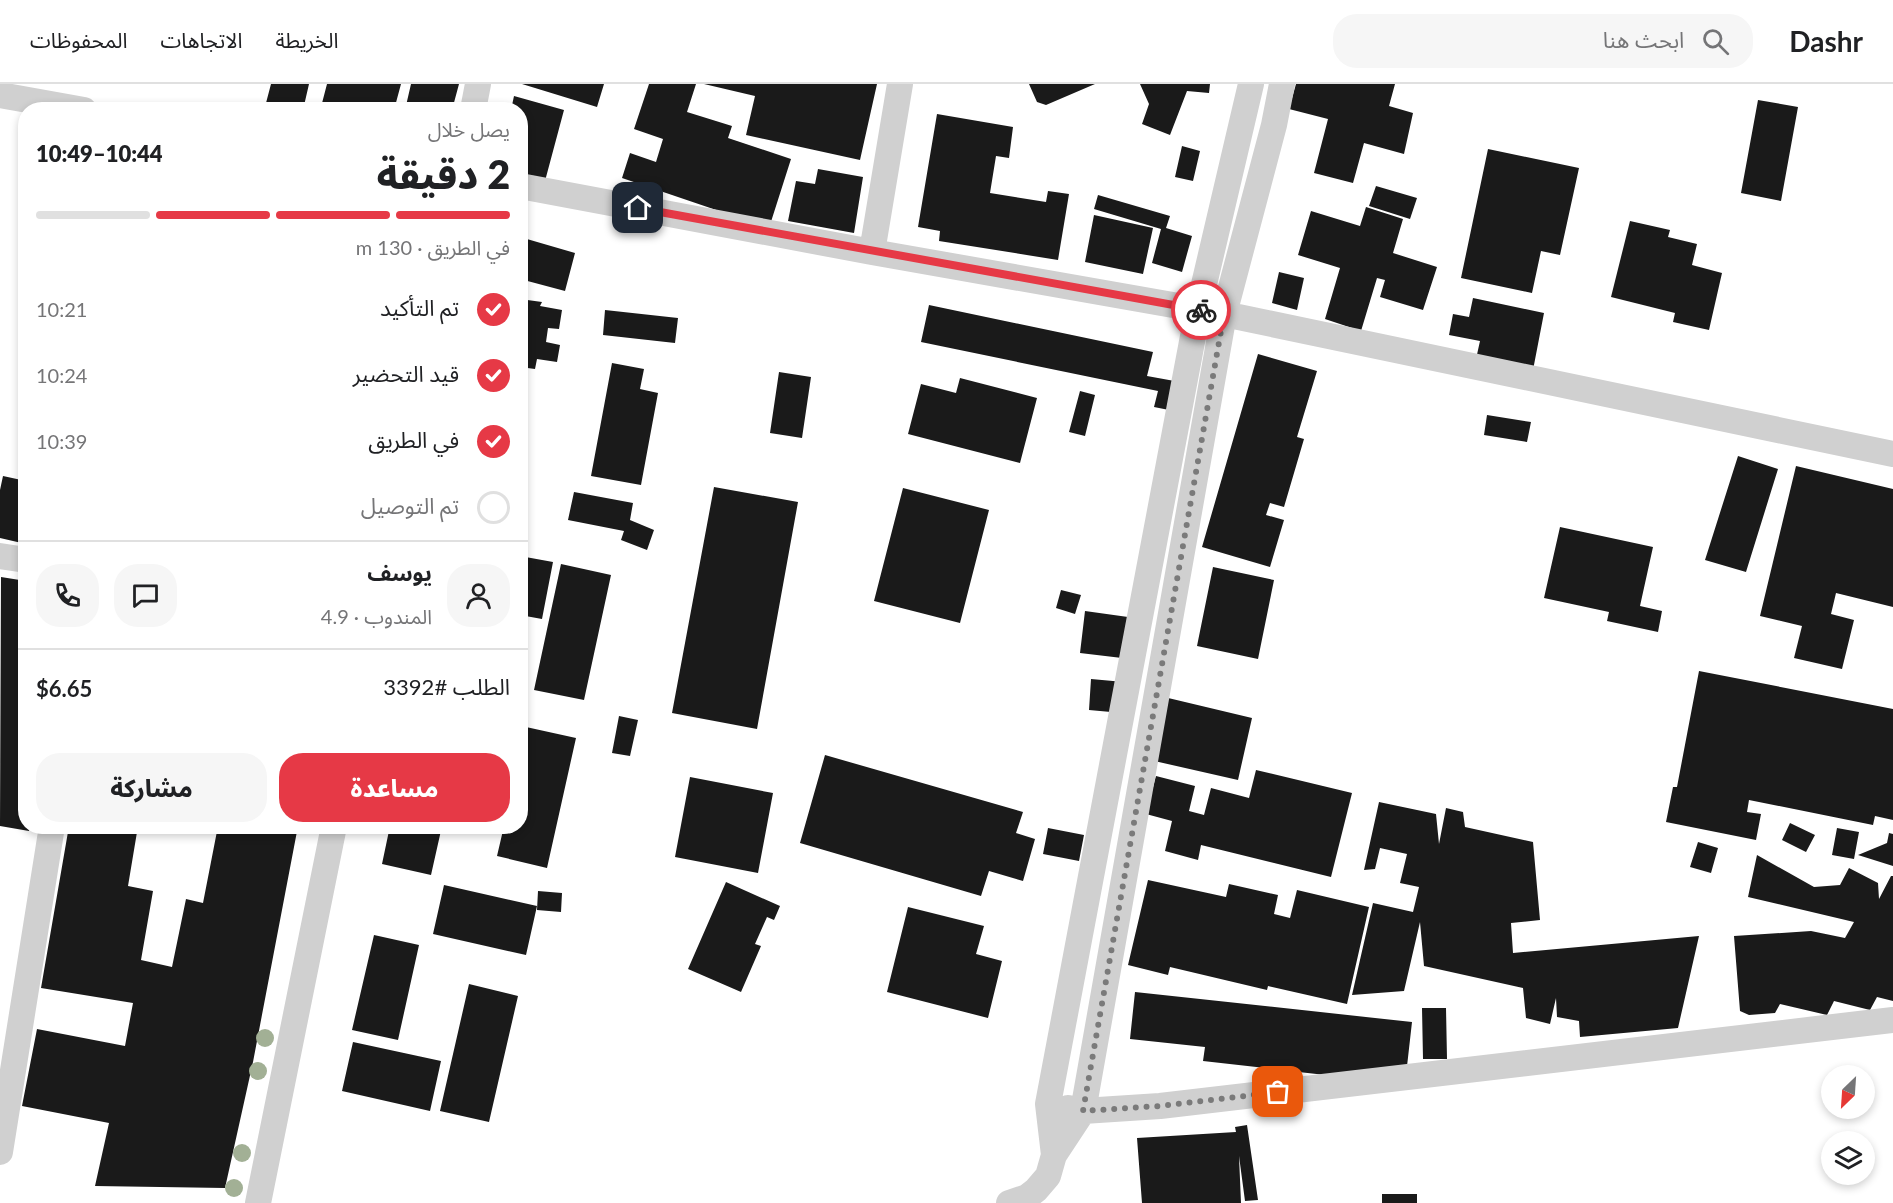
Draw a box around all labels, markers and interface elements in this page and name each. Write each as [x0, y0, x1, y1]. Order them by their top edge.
search box [1333, 14, 1753, 68]
text: Dashr [1789, 24, 1863, 58]
icon: search [1699, 25, 1732, 58]
text: ابحث هنا [1603, 26, 1684, 53]
text: المحفوظات [30, 27, 127, 52]
text: الاتجاهات [160, 27, 242, 52]
text: الخريطة [275, 27, 338, 52]
text: يصل خلال [428, 117, 510, 141]
text: 10:44–10:49 [36, 140, 163, 167]
text: 2 دقيقة [377, 151, 510, 197]
pin [612, 182, 663, 233]
icon: home [621, 191, 654, 224]
text: في الطريق · 130 m [356, 235, 510, 259]
courier [1171, 280, 1231, 340]
icon: check [477, 293, 510, 326]
text: تم التأكيد [380, 294, 459, 321]
icon: bike [1185, 294, 1218, 327]
text: 10:21 [36, 297, 87, 321]
icon: check [477, 359, 510, 392]
text: قيد التحضير [353, 360, 459, 387]
text: 10:24 [36, 363, 87, 387]
icon: check [477, 425, 510, 458]
text: في الطريق [368, 426, 459, 453]
text: 10:39 [36, 429, 87, 453]
text: تم التوصيل [361, 492, 459, 519]
text: يوسف [367, 559, 432, 586]
button: phone [36, 564, 99, 627]
button: chat [114, 564, 177, 627]
button: person [447, 564, 510, 627]
text: المندوب · 4.9 [321, 604, 432, 628]
text: الطلب #3392 [383, 673, 510, 700]
text: $6.65 [36, 675, 92, 702]
button: مشاركة [36, 753, 267, 822]
button: مساعدة [279, 753, 510, 822]
north arrow [1821, 1065, 1875, 1119]
map controls [1821, 1065, 1875, 1185]
pin [1252, 1066, 1303, 1117]
icon: bag [1261, 1075, 1294, 1108]
button: layers [1821, 1131, 1875, 1185]

